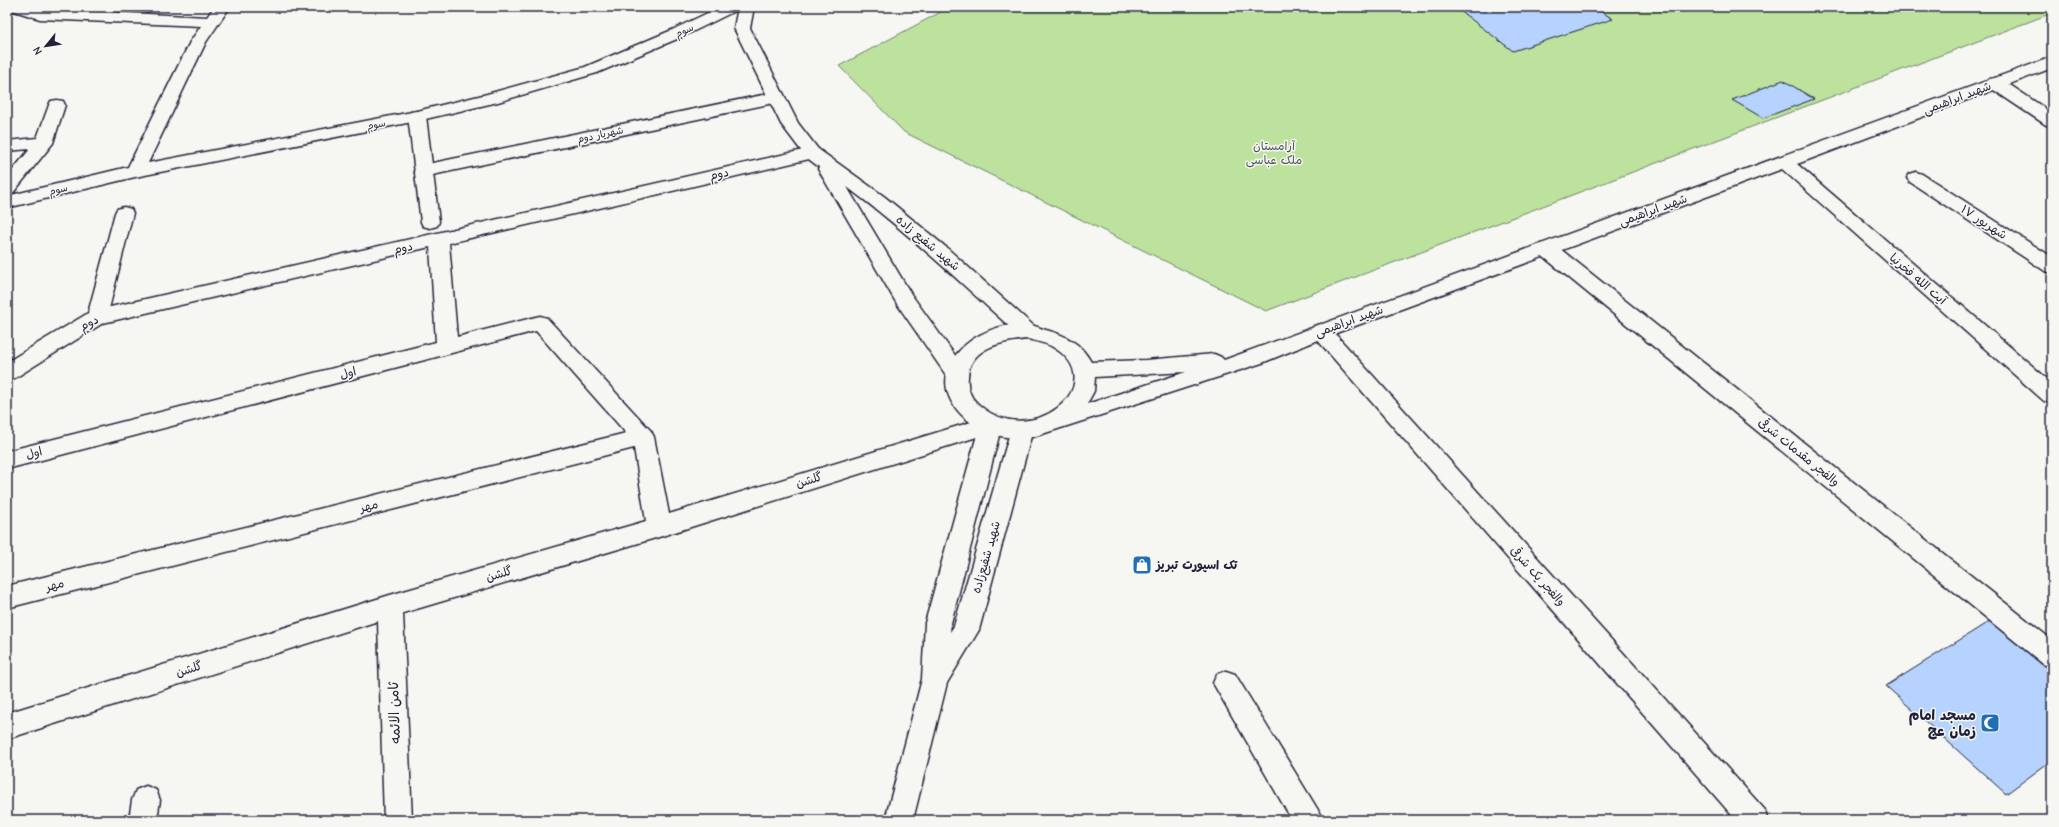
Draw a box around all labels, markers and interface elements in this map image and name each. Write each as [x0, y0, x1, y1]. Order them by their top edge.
street label: سوم [673, 21, 696, 41]
north arrow [26, 26, 66, 66]
text: N [30, 44, 45, 57]
street label: شهید ابراهیمی [1921, 79, 1993, 118]
street label: سوم [366, 117, 387, 134]
street label: شهریار دوم [576, 124, 625, 148]
park label: آرامستان ملک عباسی [1246, 139, 1302, 168]
street label: دوم [708, 165, 731, 185]
street label: سوم [48, 182, 69, 199]
street label: شهید ابراهیمی [1617, 191, 1689, 230]
street label: ۱۷ شهریور [1958, 202, 2010, 242]
street label: شهید شفیع زاده [892, 212, 963, 275]
street label: دوم [392, 239, 415, 259]
street label: آیت الله فخرنیا [1887, 251, 1950, 308]
street label: شهید ابراهیمی [1313, 302, 1385, 341]
street label: دوم [77, 312, 102, 336]
street label: اول [338, 364, 358, 383]
street label: والفجر مقدمات شرقی [1755, 415, 1842, 490]
street label: اول [24, 444, 44, 463]
street label: گلشن [794, 469, 824, 491]
street label: مهر [357, 497, 380, 515]
street label: شهید شفیع‌زاده [969, 519, 1005, 595]
street label: والفجر یک شرقی [1507, 543, 1568, 609]
shop icon: تک اسپورت تبریز [1131, 554, 1153, 576]
place label: تک اسپورت تبریز [1155, 558, 1238, 573]
street label: گلشن [484, 564, 514, 584]
street label: مهر [43, 576, 66, 594]
street label: گلشن [174, 658, 204, 680]
street label: ثامن الائمه [385, 681, 404, 744]
place label: مسجد امام زمان عج [1909, 707, 1976, 740]
mosque icon: مسجد امام زمان عج [1979, 712, 2001, 734]

